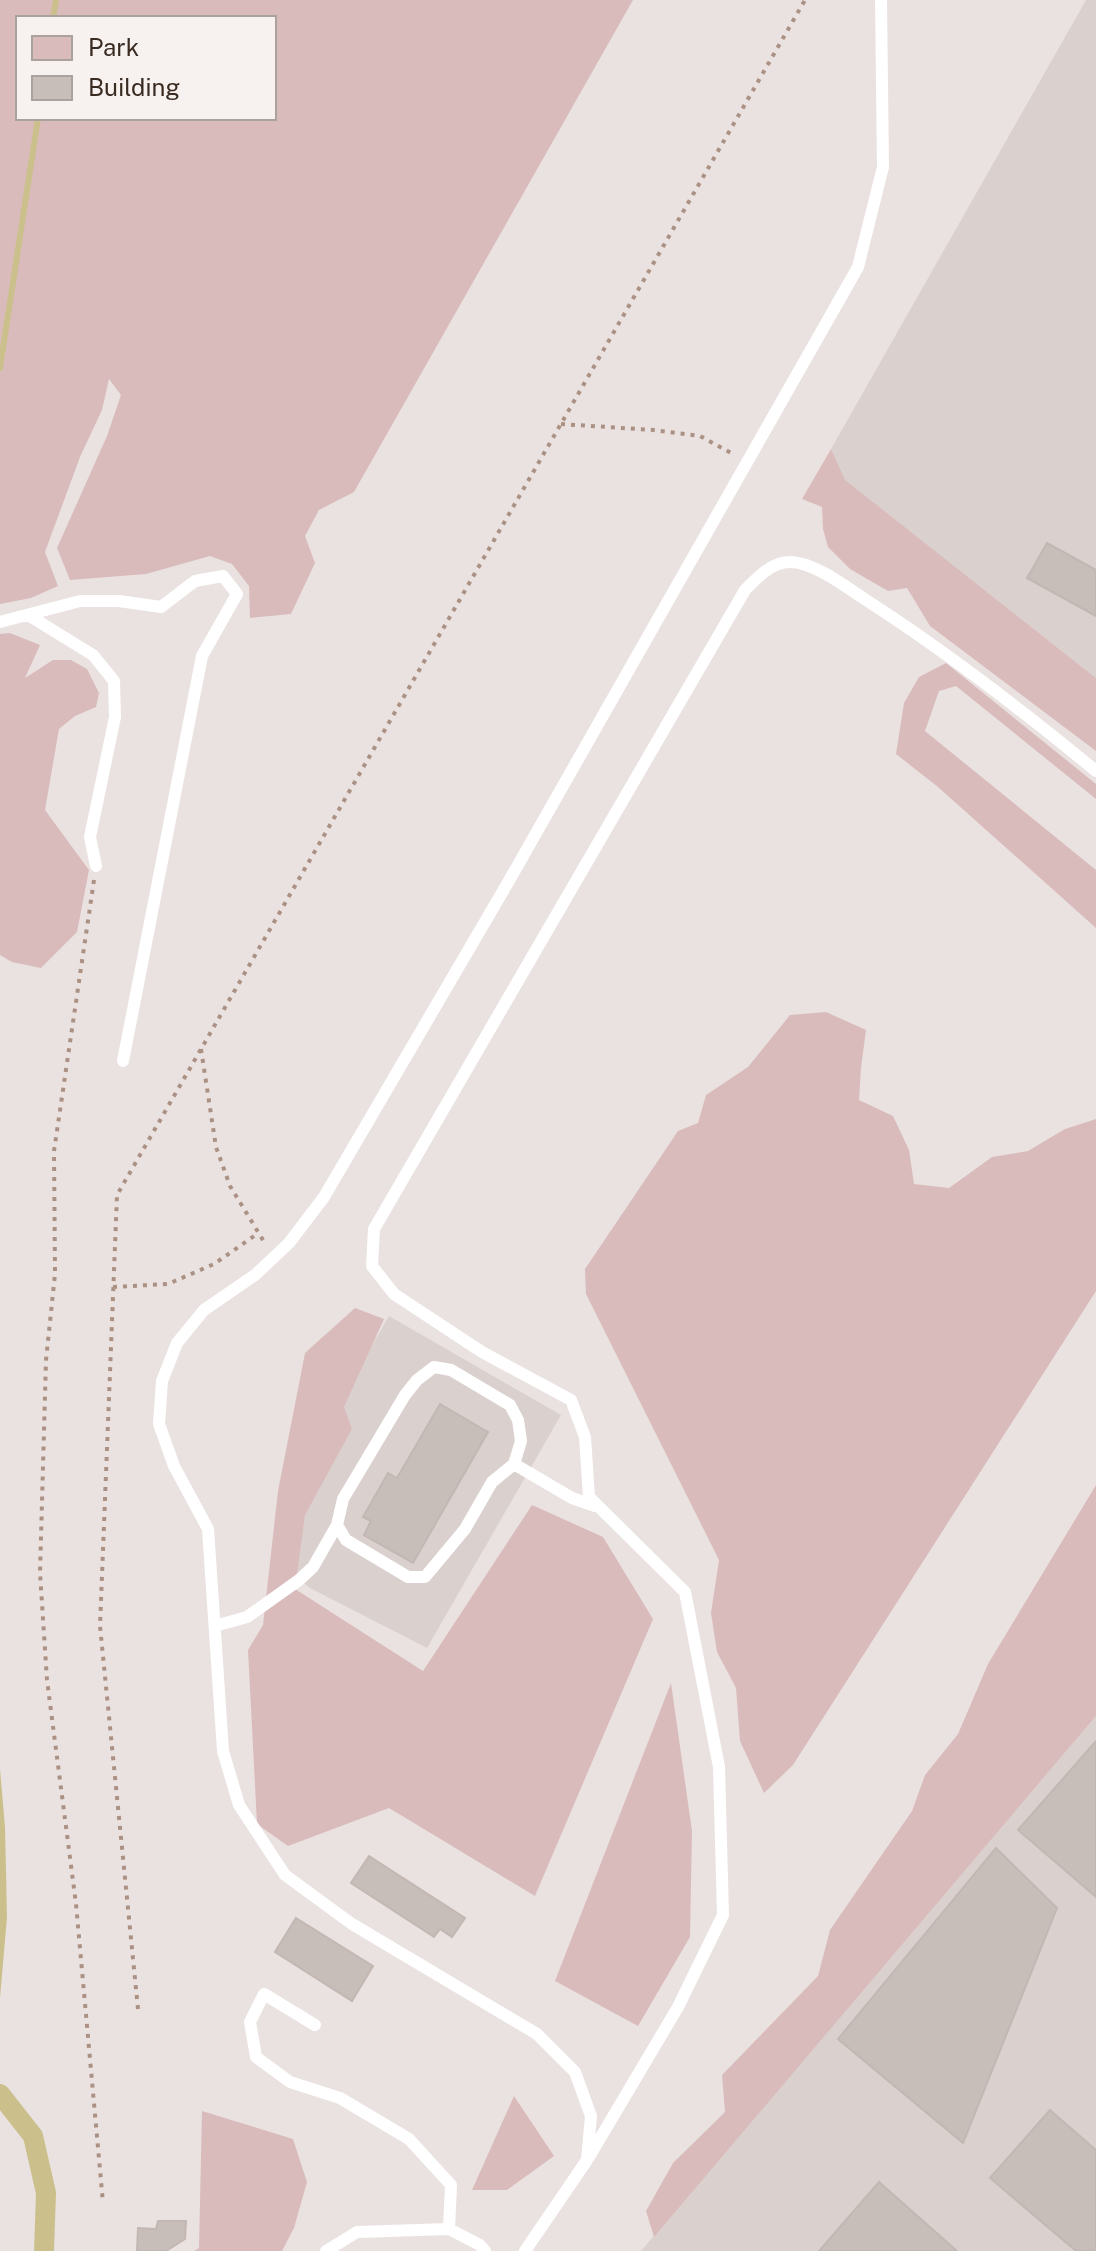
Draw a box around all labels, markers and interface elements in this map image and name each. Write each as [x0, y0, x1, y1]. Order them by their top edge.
legend [16, 16, 276, 120]
text: Park [88, 33, 139, 61]
text: Building [88, 73, 180, 101]

